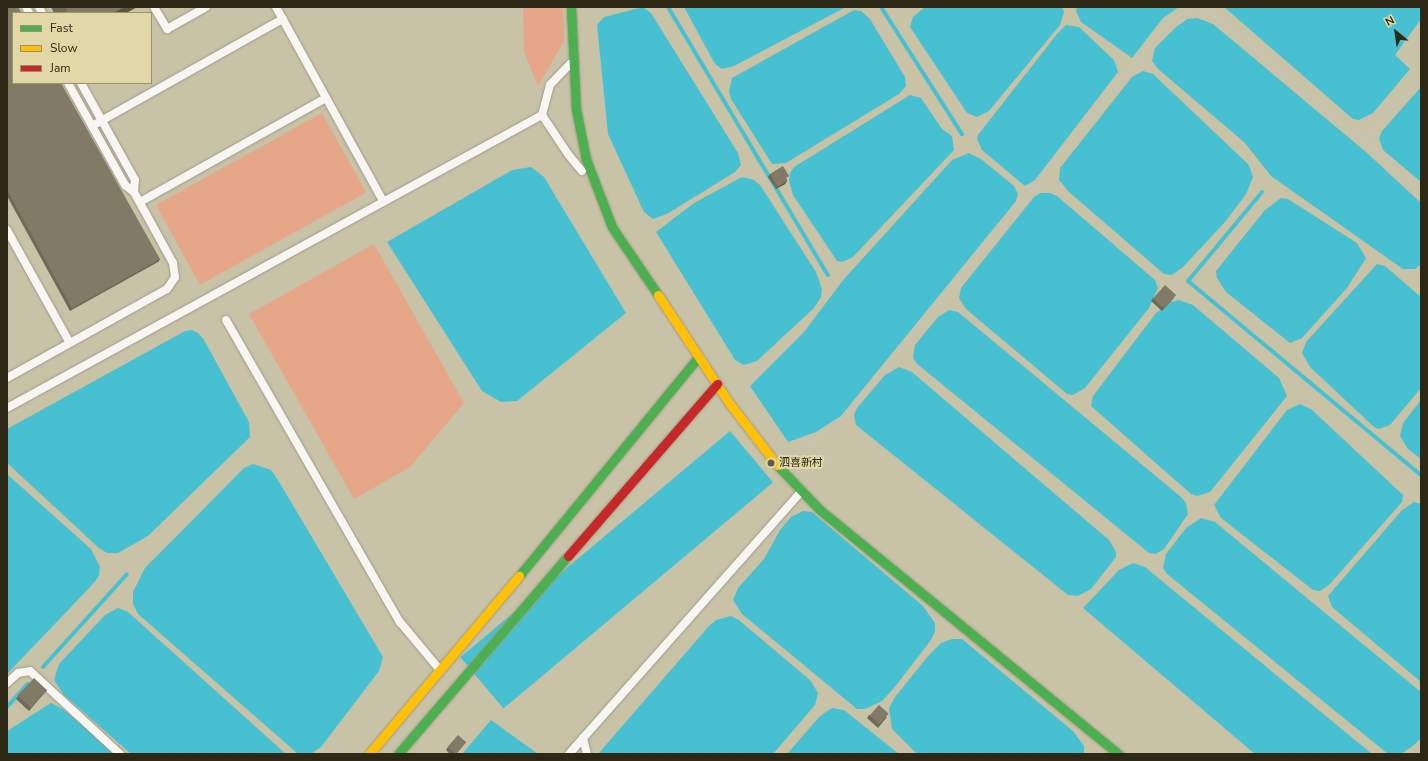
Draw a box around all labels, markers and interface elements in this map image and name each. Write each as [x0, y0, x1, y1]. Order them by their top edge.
legend [12, 12, 152, 84]
north arrow [1376, 12, 1416, 52]
text: N [1383, 13, 1397, 30]
text: Fast [50, 20, 73, 36]
text: Slow [50, 40, 78, 56]
text: Jam [50, 60, 71, 76]
place label: 泗喜新村 [779, 456, 823, 470]
marker: 泗喜新村 [766, 458, 776, 468]

